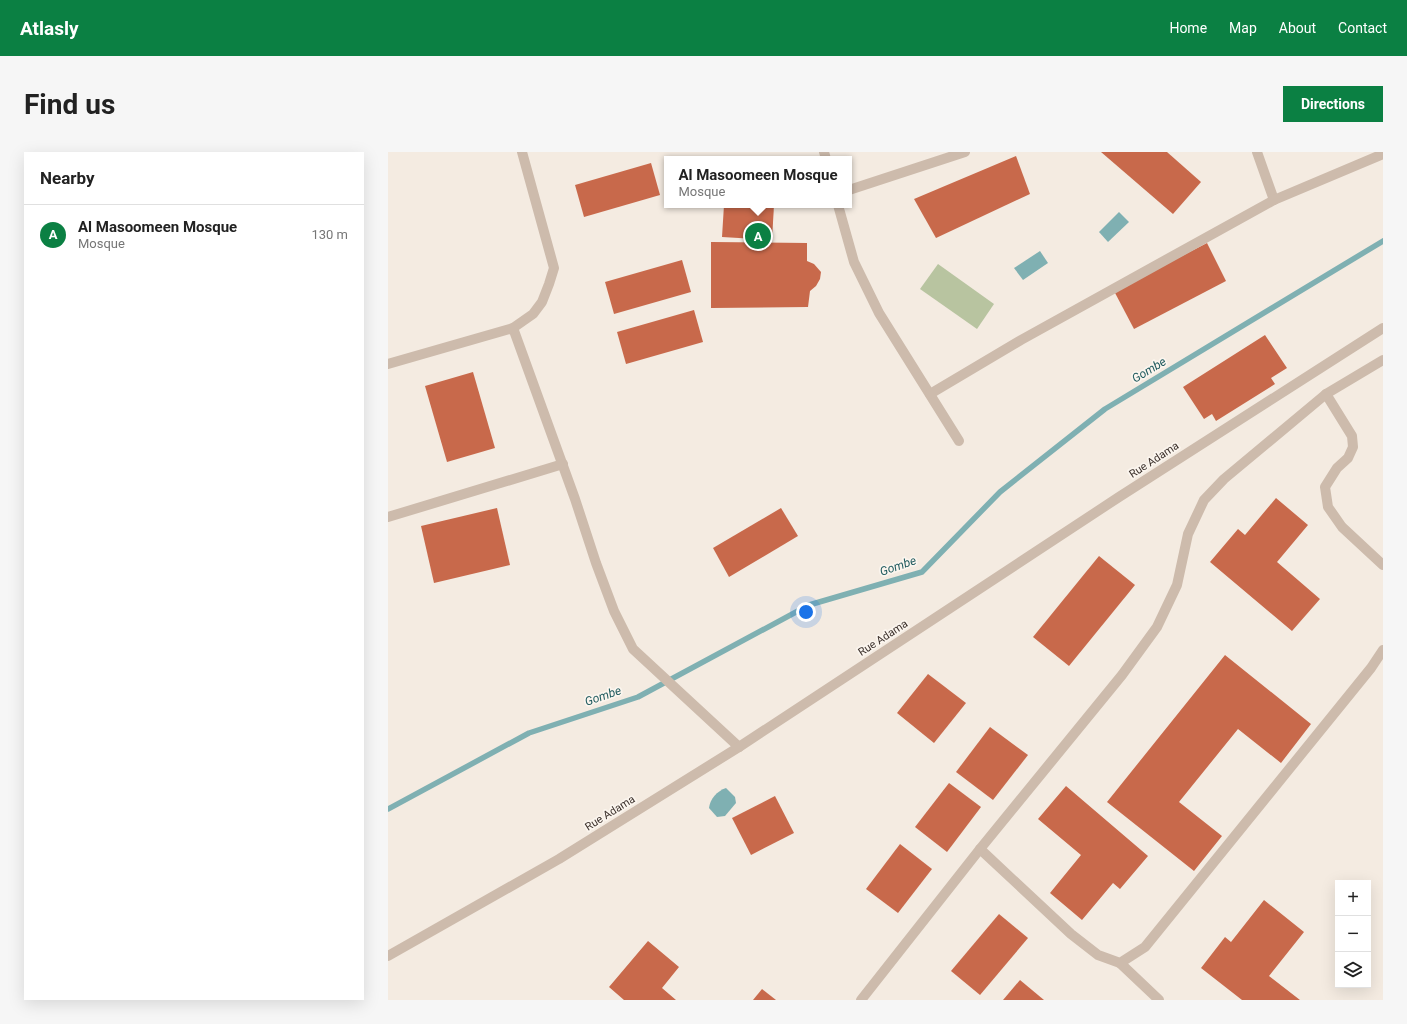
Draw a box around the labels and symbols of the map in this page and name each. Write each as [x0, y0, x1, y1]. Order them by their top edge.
pin: A [745, 221, 771, 251]
water label: Gombe [1129, 354, 1169, 386]
street label: Rue Adama [1127, 439, 1181, 481]
water label: Gombe [878, 553, 918, 579]
your location [796, 602, 816, 622]
street label: Rue Adama [856, 617, 910, 659]
water label: Gombe [583, 683, 623, 709]
street label: Rue Adama [583, 793, 637, 833]

